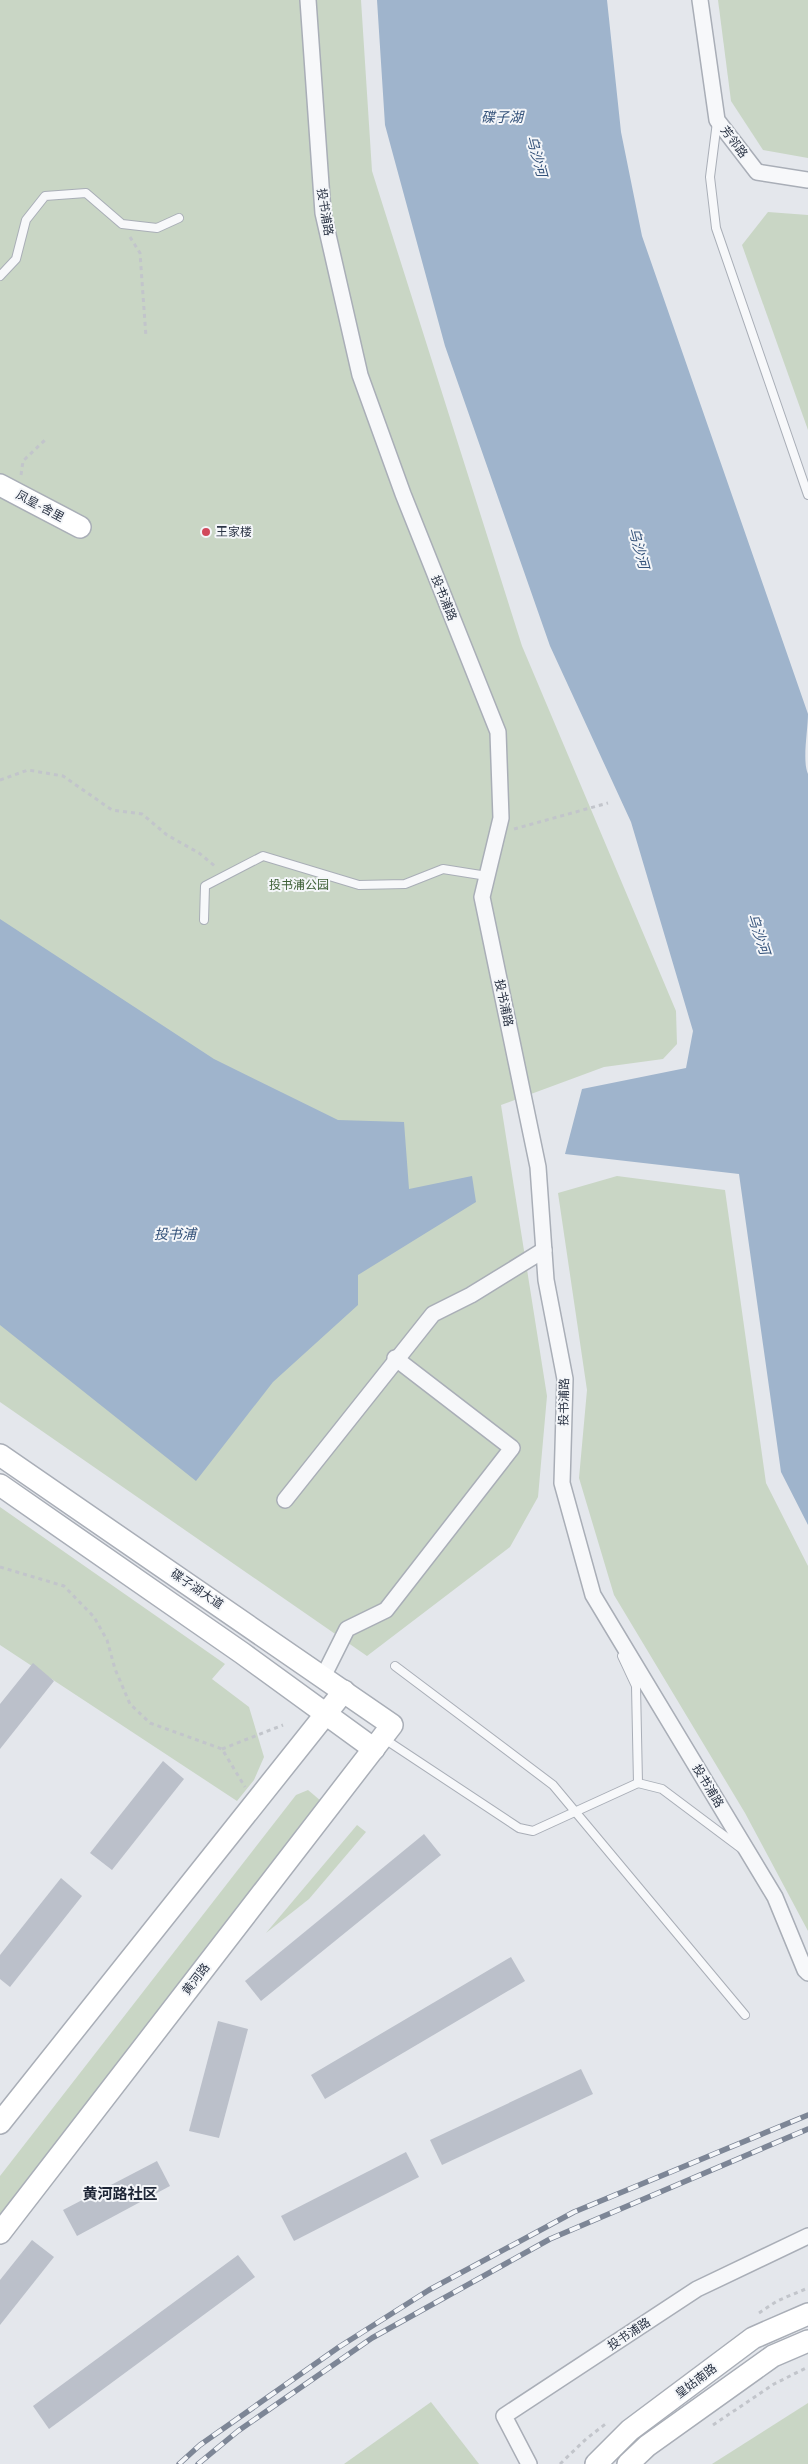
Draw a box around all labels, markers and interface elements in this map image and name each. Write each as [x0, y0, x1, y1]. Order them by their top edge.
water label: 碟子湖 [481, 108, 525, 126]
street label: 芳邻路 [718, 123, 751, 161]
water label: 乌沙河 [523, 133, 552, 182]
street label: 投书浦路 [314, 187, 337, 237]
street label: 凤皇-舍里 [13, 487, 67, 525]
place label: 王家楼 [216, 524, 252, 539]
water label: 乌沙河 [625, 525, 654, 574]
marker: 王家楼 [200, 526, 212, 538]
street label: 投书浦路 [429, 573, 460, 623]
park label: 投书浦公园 [269, 877, 329, 892]
water label: 乌沙河 [744, 911, 775, 960]
street label: 投书浦路 [492, 978, 517, 1028]
water label: 投书浦 [154, 1225, 198, 1243]
street label: 投书浦路 [556, 1378, 571, 1426]
street label: 碟子湖大道 [168, 1566, 226, 1612]
street label: 投书浦路 [690, 1761, 727, 1810]
street label: 黄河路 [179, 1960, 213, 1997]
district label: 黄河路社区 [82, 2184, 158, 2203]
street label: 投书浦路 [605, 2314, 653, 2353]
street label: 皇姑南路 [672, 2360, 719, 2401]

